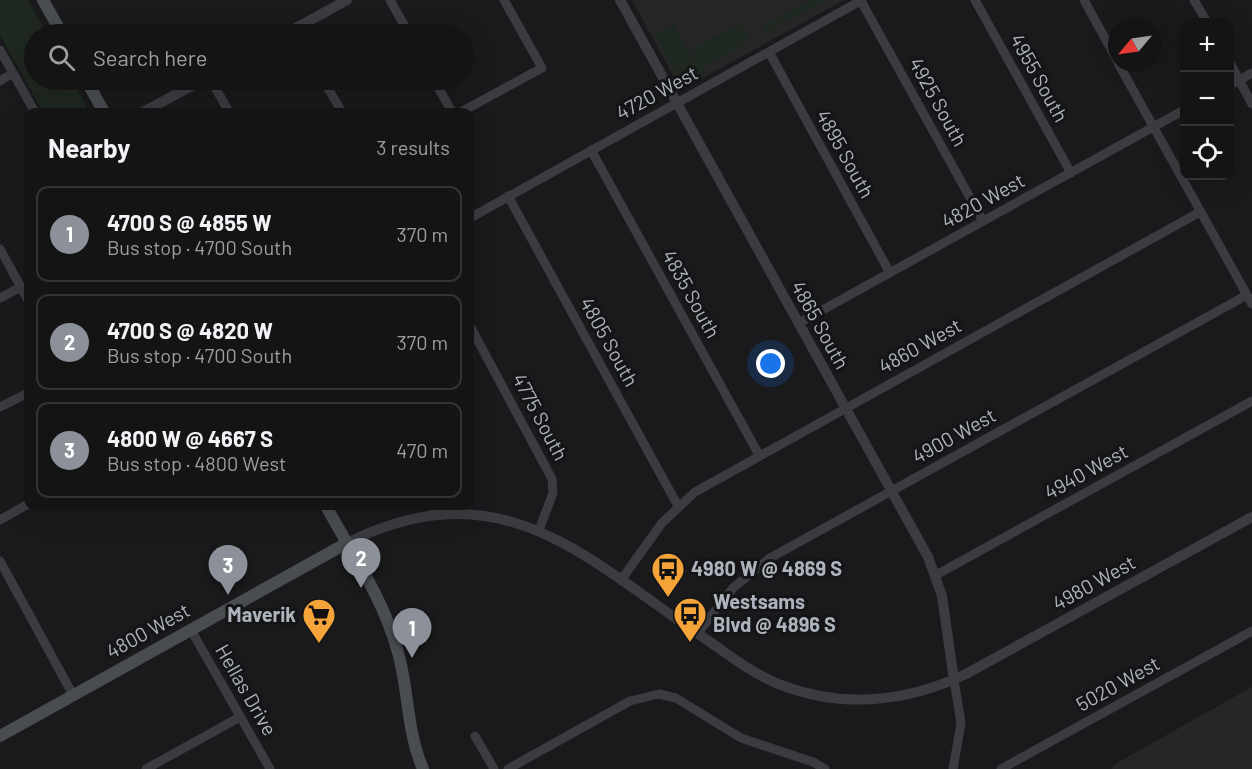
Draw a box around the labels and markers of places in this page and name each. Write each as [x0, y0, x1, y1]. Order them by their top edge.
pin: 2 [342, 538, 380, 588]
pin: 3 [208, 546, 248, 595]
bus stop icon: 4980 W @ 4869 S [650, 551, 686, 598]
place label: 4980 W @ 4869 S [691, 556, 842, 580]
place label: Westsams Blvd @ 4896 S [713, 589, 836, 636]
bus stop icon: Westsams Blvd @ 4896 S [672, 596, 708, 643]
supermarket icon: Maverik [301, 597, 337, 644]
place label: Maverik [227, 602, 296, 626]
pin: 1 [392, 608, 432, 658]

